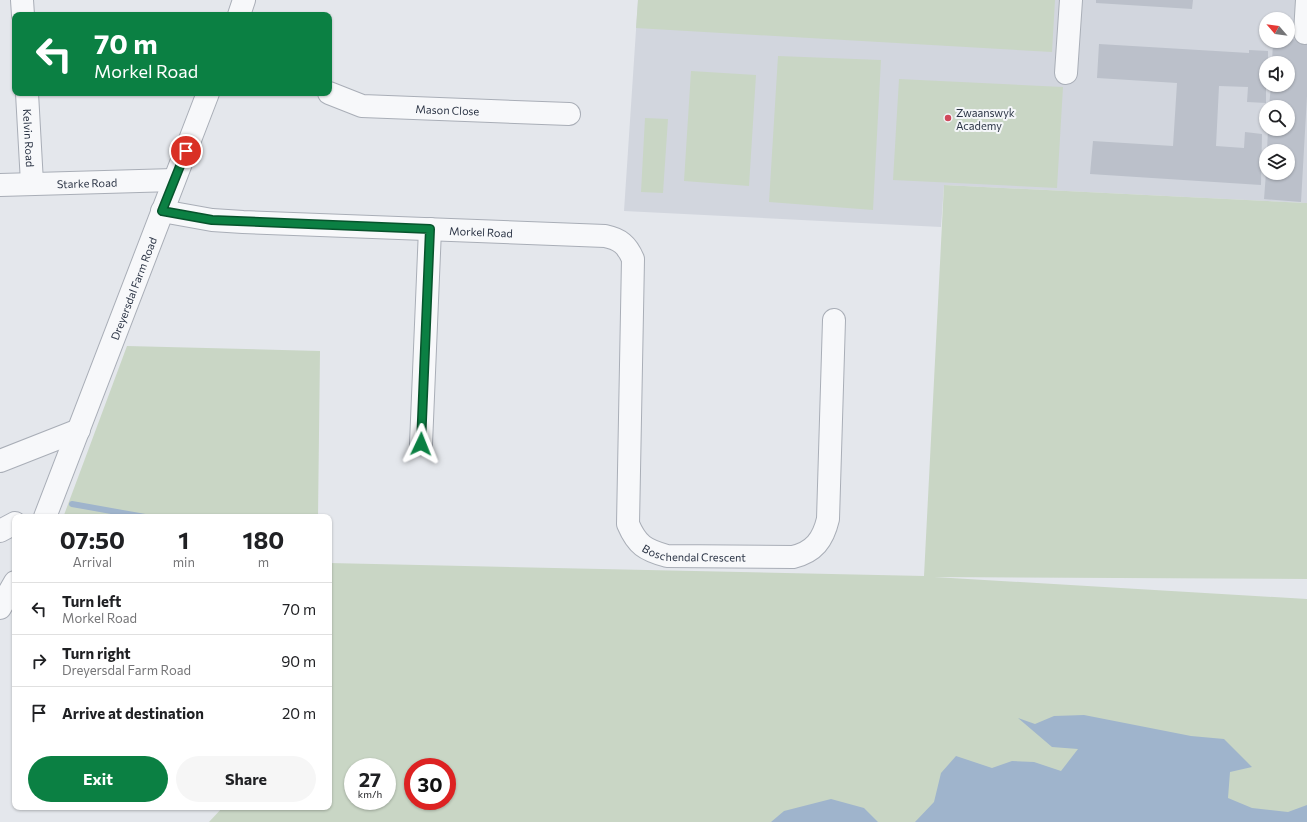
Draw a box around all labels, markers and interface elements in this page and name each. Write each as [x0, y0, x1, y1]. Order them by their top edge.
north arrow [1259, 12, 1295, 48]
map controls [1259, 12, 1295, 180]
text: 70 m [94, 26, 158, 60]
icon: left [28, 28, 80, 80]
button: sound [1259, 56, 1295, 92]
text: Morkel Road [94, 60, 198, 82]
button: search [1259, 100, 1295, 136]
street label: Mason Close [415, 102, 480, 117]
place label: Zwaanswyk Academy [956, 106, 1015, 132]
street label: Kelvin Road [21, 108, 38, 167]
marker: Zwaanswyk Academy [943, 113, 953, 123]
pin [169, 134, 203, 168]
icon: arrive [175, 140, 197, 162]
button: layers [1259, 144, 1295, 180]
street label: Starke Road [57, 175, 117, 190]
street label: Morkel Road [449, 223, 513, 239]
street label: Dreyersdal Farm Road [107, 235, 159, 342]
position arrow [400, 423, 442, 465]
text: 07:50 [60, 525, 125, 554]
text: 1 [178, 525, 189, 554]
text: 180 [243, 525, 284, 554]
street label: Boschendal Crescent [640, 541, 746, 563]
text: Arrival [73, 554, 112, 570]
text: min [173, 554, 195, 570]
text: m [258, 554, 269, 570]
text: Turn left [62, 592, 121, 610]
icon: left [28, 598, 50, 620]
text: 70 m [282, 600, 316, 618]
text: Morkel Road [62, 610, 137, 626]
text: Turn right [62, 644, 131, 662]
icon: right [28, 650, 50, 672]
text: 90 m [281, 652, 316, 670]
text: Dreyersdal Farm Road [62, 662, 191, 678]
icon: arrive [28, 702, 50, 724]
text: Arrive at destination [62, 704, 204, 722]
text: 20 m [282, 704, 316, 722]
button: Exit [28, 756, 168, 802]
button: Share [176, 756, 316, 802]
speed limit sign: 30 [404, 758, 456, 810]
text: 27 [359, 767, 381, 791]
text: km/h [358, 788, 382, 800]

